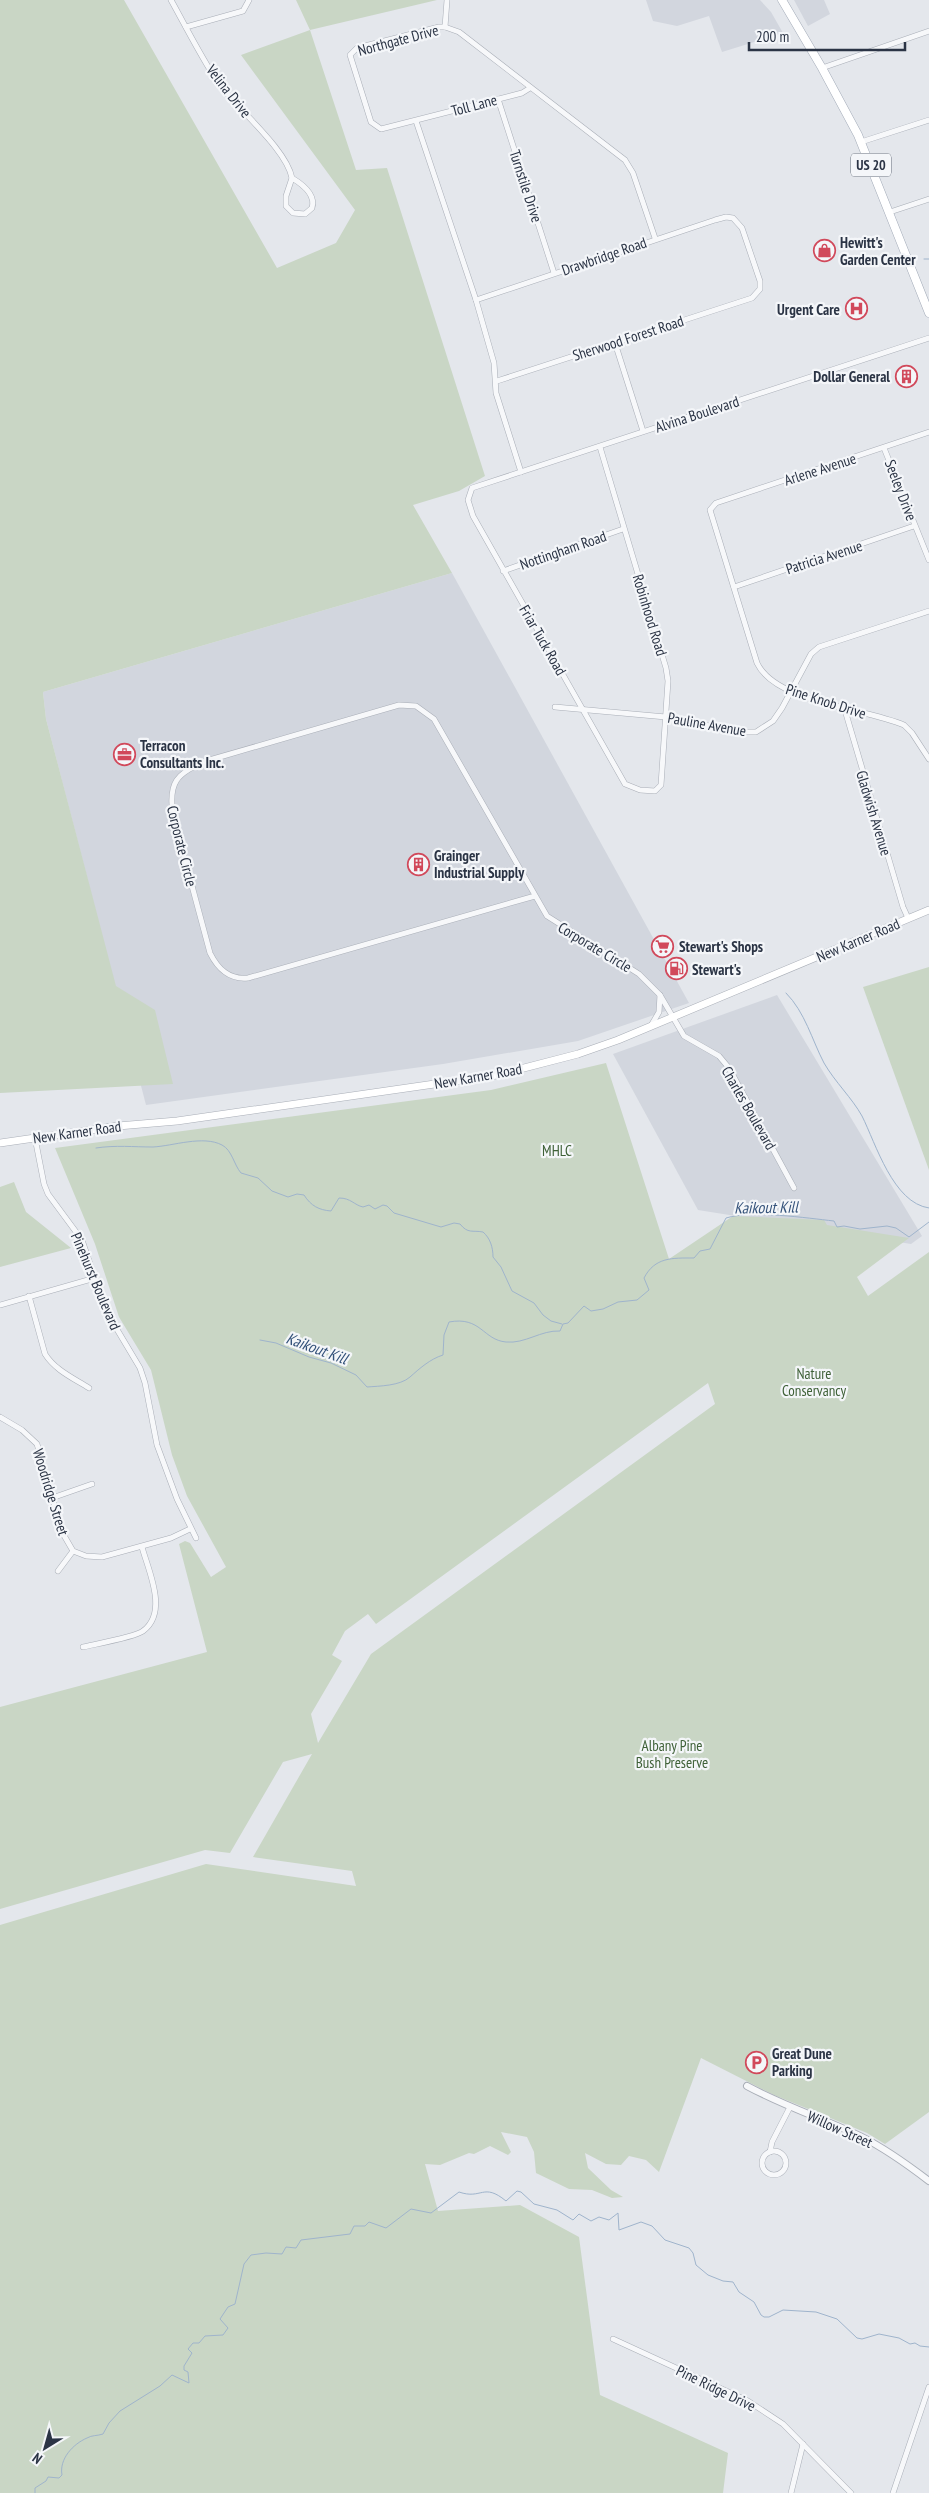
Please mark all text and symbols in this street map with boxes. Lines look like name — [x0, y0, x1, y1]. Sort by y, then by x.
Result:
street label: Northgate Drive — [356, 20, 440, 60]
scale bar — [749, 20, 905, 52]
text: 200 m — [756, 27, 789, 46]
street label: Velina Drive — [202, 60, 256, 121]
street label: Toll Lane — [449, 90, 499, 120]
street label: Turnstile Drive — [505, 147, 547, 225]
road number: US 20 — [851, 154, 891, 176]
street label: Drawbridge Road — [559, 233, 649, 279]
place label: Hewitt's Garden Center — [840, 233, 916, 269]
shop icon: Hewitt's Garden Center — [812, 239, 836, 263]
hospital icon: Urgent Care — [844, 297, 868, 321]
place label: Urgent Care — [777, 300, 840, 319]
street label: Sherwood Forest Road — [570, 311, 686, 365]
building icon: Dollar General — [894, 364, 918, 388]
place label: Dollar General — [813, 367, 890, 386]
street label: Alvina Boulevard — [653, 391, 741, 437]
street label: Arlene Avenue — [782, 448, 858, 490]
street label: Seeley Drive — [881, 457, 921, 523]
street label: Nottingham Road — [517, 526, 609, 574]
street label: Patricia Avenue — [783, 536, 865, 578]
street label: Robinhood Road — [629, 572, 671, 658]
street label: Friar Tuck Road — [515, 601, 571, 679]
street label: Pine Knob Drive — [784, 679, 868, 723]
street label: Pauline Avenue — [666, 708, 748, 740]
place label: Terracon Consultants Inc. — [140, 736, 224, 772]
office icon: Terracon Consultants Inc. — [112, 742, 136, 766]
street label: Gladwish Avenue — [852, 768, 896, 858]
street label: Corporate Circle — [163, 804, 201, 888]
place label: Grainger Industrial Supply — [434, 846, 525, 882]
building icon: Grainger Industrial Supply — [406, 852, 430, 876]
street label: New Karner Road — [813, 914, 903, 966]
street label: Corporate Circle — [555, 918, 635, 976]
supermarket icon: Stewart's Shops — [651, 934, 675, 958]
place label: Stewart's Shops — [679, 937, 763, 956]
fuel station icon: Stewart's — [664, 957, 688, 981]
place label: Stewart's — [692, 960, 741, 979]
street label: New Karner Road — [433, 1059, 523, 1093]
street label: Charles Boulevard — [717, 1063, 781, 1153]
street label: New Karner Road — [32, 1116, 122, 1148]
park label: MHLC — [542, 1141, 572, 1160]
water label: Kaikout Kill — [734, 1196, 799, 1218]
street label: Pinehurst Boulevard — [67, 1229, 125, 1333]
water label: Kaikout Kill — [284, 1328, 352, 1369]
park label: Nature Conservancy — [782, 1364, 846, 1400]
street label: Woodridge Street — [29, 1446, 73, 1538]
park label: Albany Pine Bush Preserve — [636, 1736, 708, 1772]
place label: Great Dune Parking — [772, 2044, 832, 2080]
parking icon: Great Dune Parking — [744, 2050, 768, 2074]
street label: Willow Street — [804, 2106, 876, 2152]
street label: Pine Ridge Drive — [673, 2361, 759, 2415]
north arrow — [20, 2423, 70, 2473]
text: N — [29, 2449, 46, 2468]

